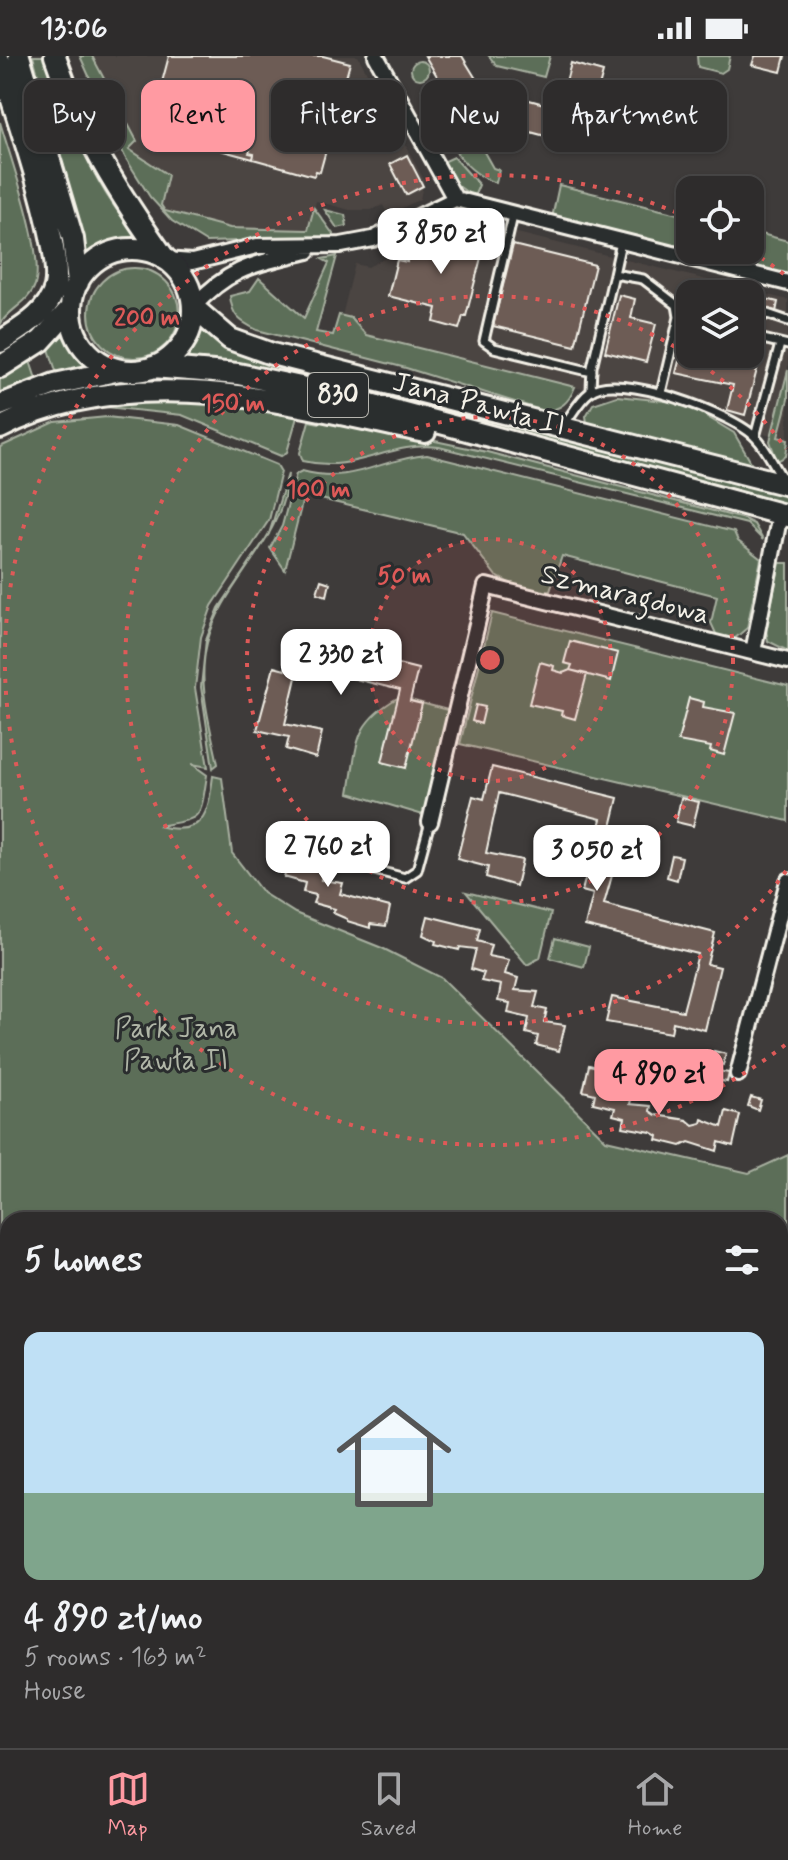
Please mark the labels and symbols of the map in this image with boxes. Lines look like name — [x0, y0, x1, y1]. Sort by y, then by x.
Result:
pin: 3 850 zł — [358, 208, 524, 276]
text: 200 m — [114, 303, 180, 334]
street label: Jana Pawła II — [389, 364, 569, 446]
road number: 830 — [308, 373, 368, 417]
text: 150 m — [201, 389, 265, 420]
text: 100 m — [286, 475, 350, 506]
street label: Szmaragdowa — [536, 556, 713, 637]
text: 50 m — [377, 561, 431, 592]
pin: 2 330 zł — [258, 629, 424, 697]
centre of rings — [476, 646, 504, 674]
pin: 2 760 zł — [245, 821, 411, 889]
pin: 3 050 zł — [514, 825, 680, 893]
park label: Park Jana Pawła II — [115, 1011, 237, 1080]
pin: 4 890 zł — [576, 1049, 742, 1117]

